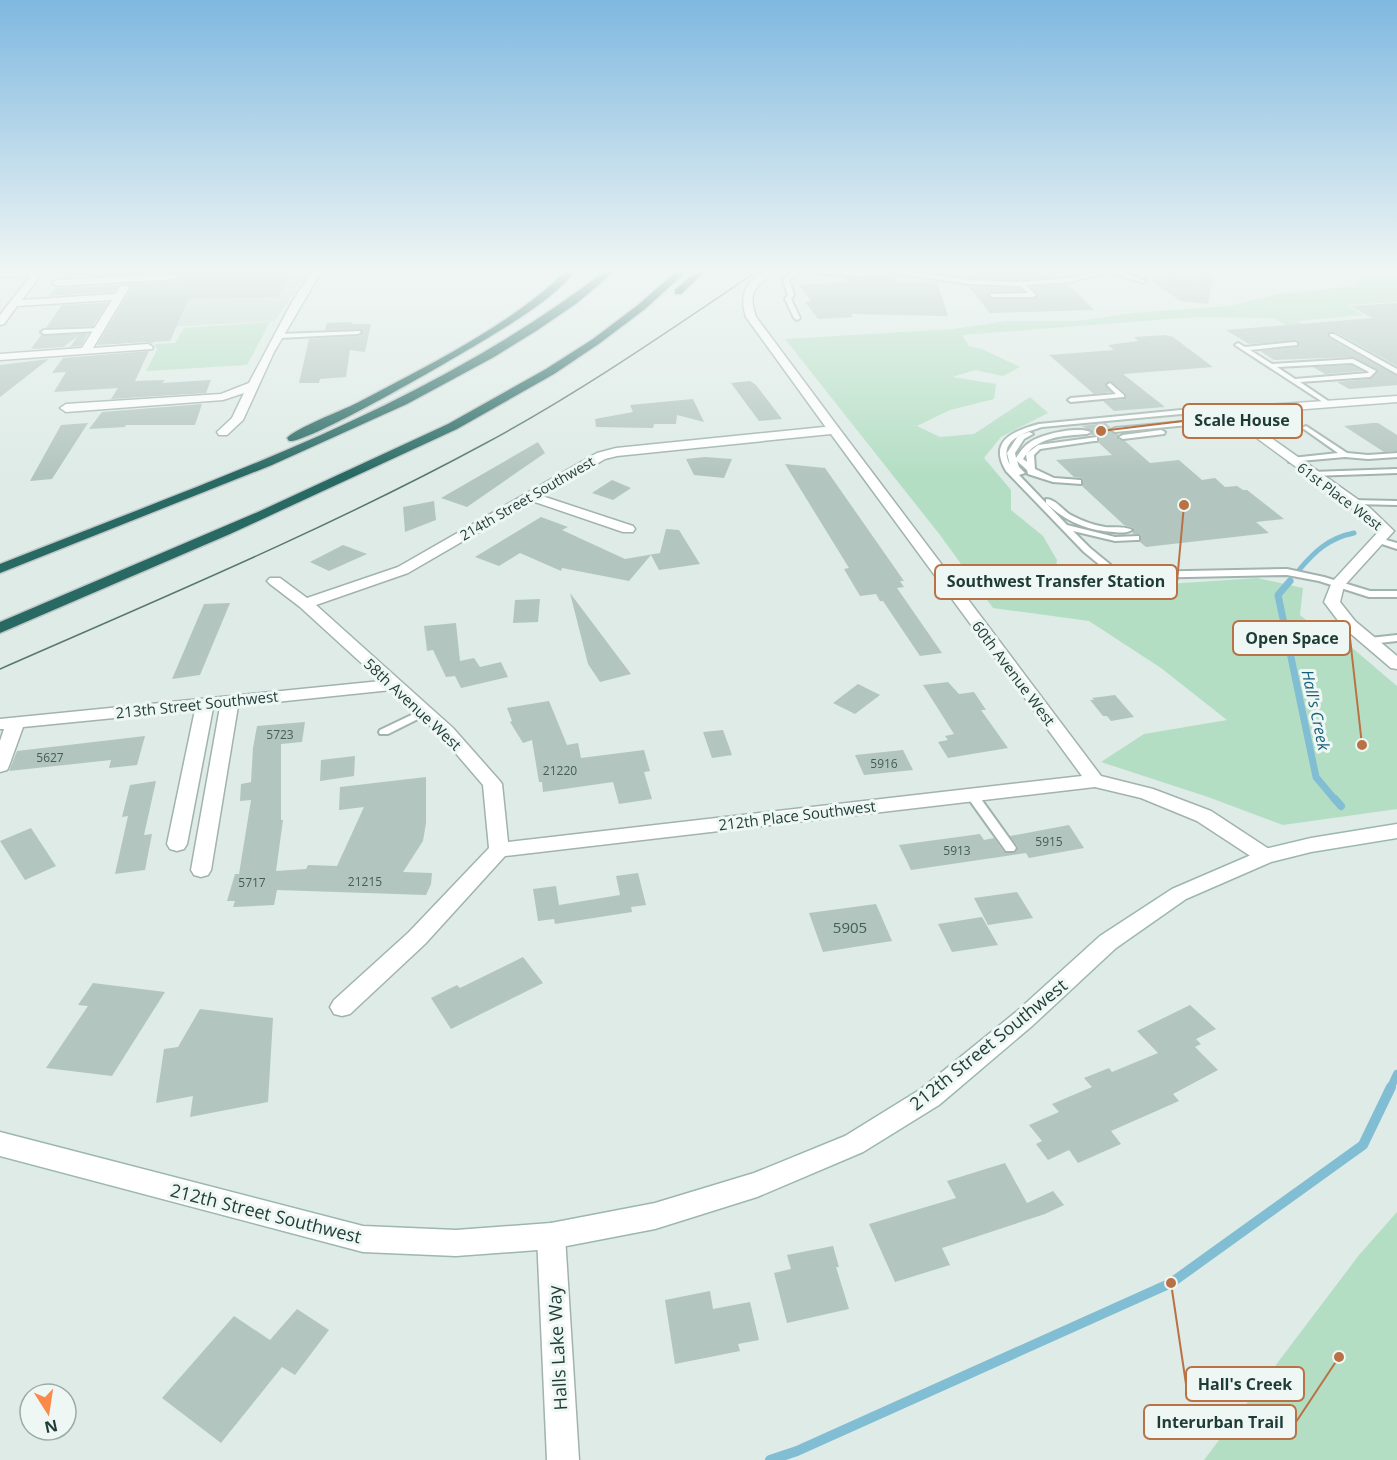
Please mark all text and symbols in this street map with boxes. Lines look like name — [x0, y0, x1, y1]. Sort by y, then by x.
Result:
callout: Scale House — [1183, 404, 1302, 438]
text: Scale House — [1194, 409, 1290, 431]
street label: 214th Street Southwest — [456, 452, 598, 544]
street label: 61st Place West — [1294, 458, 1386, 534]
callout: Southwest Transfer Station — [935, 565, 1177, 599]
text: Southwest Transfer Station — [947, 570, 1165, 592]
street label: 60th Avenue West — [968, 616, 1060, 730]
callout: Open Space — [1233, 621, 1350, 655]
text: Open Space — [1245, 627, 1339, 649]
street label: 58th Avenue West — [360, 654, 466, 754]
water label: Hall's Creek — [1297, 668, 1336, 754]
street label: 213th Street Southwest — [115, 686, 279, 722]
house number: 5723 — [266, 726, 294, 743]
house number: 5627 — [36, 749, 64, 766]
house number: 5916 — [870, 755, 898, 772]
house number: 21220 — [543, 762, 577, 779]
street label: 212th Place Southwest — [717, 795, 877, 835]
house number: 5915 — [1035, 833, 1063, 850]
house number: 5913 — [943, 842, 971, 859]
house number: 21215 — [348, 873, 382, 890]
house number: 5717 — [238, 874, 266, 891]
house number: 5905 — [833, 917, 867, 937]
street label: 212th Street Southwest — [904, 973, 1072, 1115]
street label: 212th Street Southwest — [168, 1178, 364, 1248]
street label: Halls Lake Way — [542, 1284, 572, 1411]
callout: Hall's Creek — [1186, 1367, 1304, 1401]
text: Hall's Creek — [1198, 1373, 1292, 1395]
north arrow — [18, 1382, 78, 1442]
callout: Interurban Trail — [1144, 1405, 1296, 1439]
text: Interurban Trail — [1156, 1411, 1284, 1433]
text: N — [42, 1415, 60, 1439]

